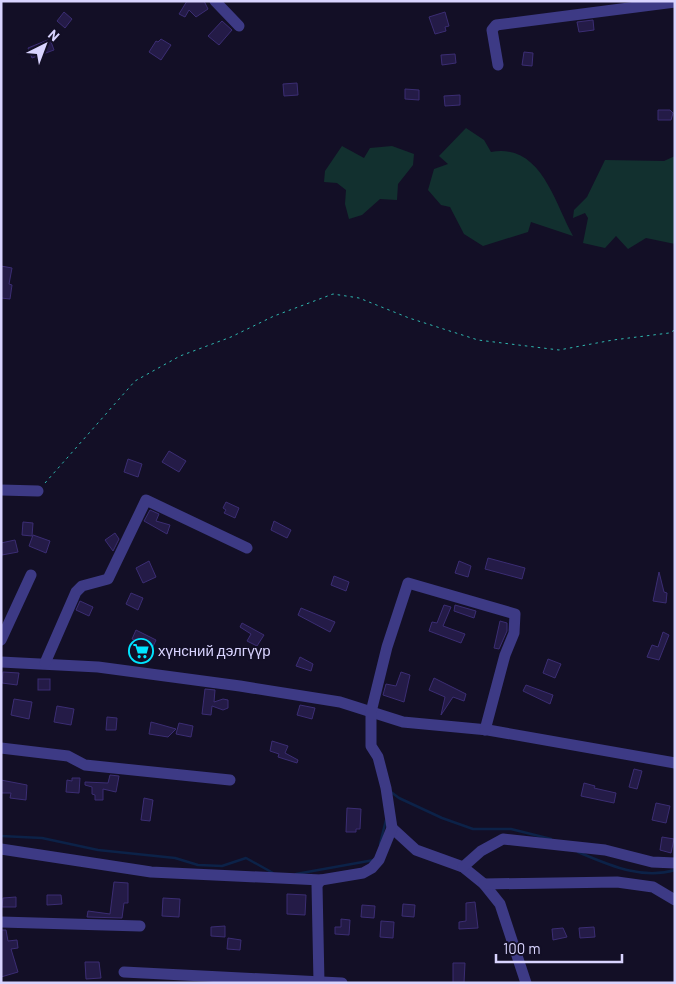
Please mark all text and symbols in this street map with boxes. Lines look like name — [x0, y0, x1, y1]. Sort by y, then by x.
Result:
north arrow — [20, 20, 70, 70]
text: N — [45, 26, 63, 44]
supermarket icon: хүнсний дэлгүүр — [128, 638, 154, 664]
place label: хүнсний дэлгүүр — [158, 641, 271, 659]
scale bar — [496, 932, 622, 964]
text: 100 m — [503, 939, 541, 957]

